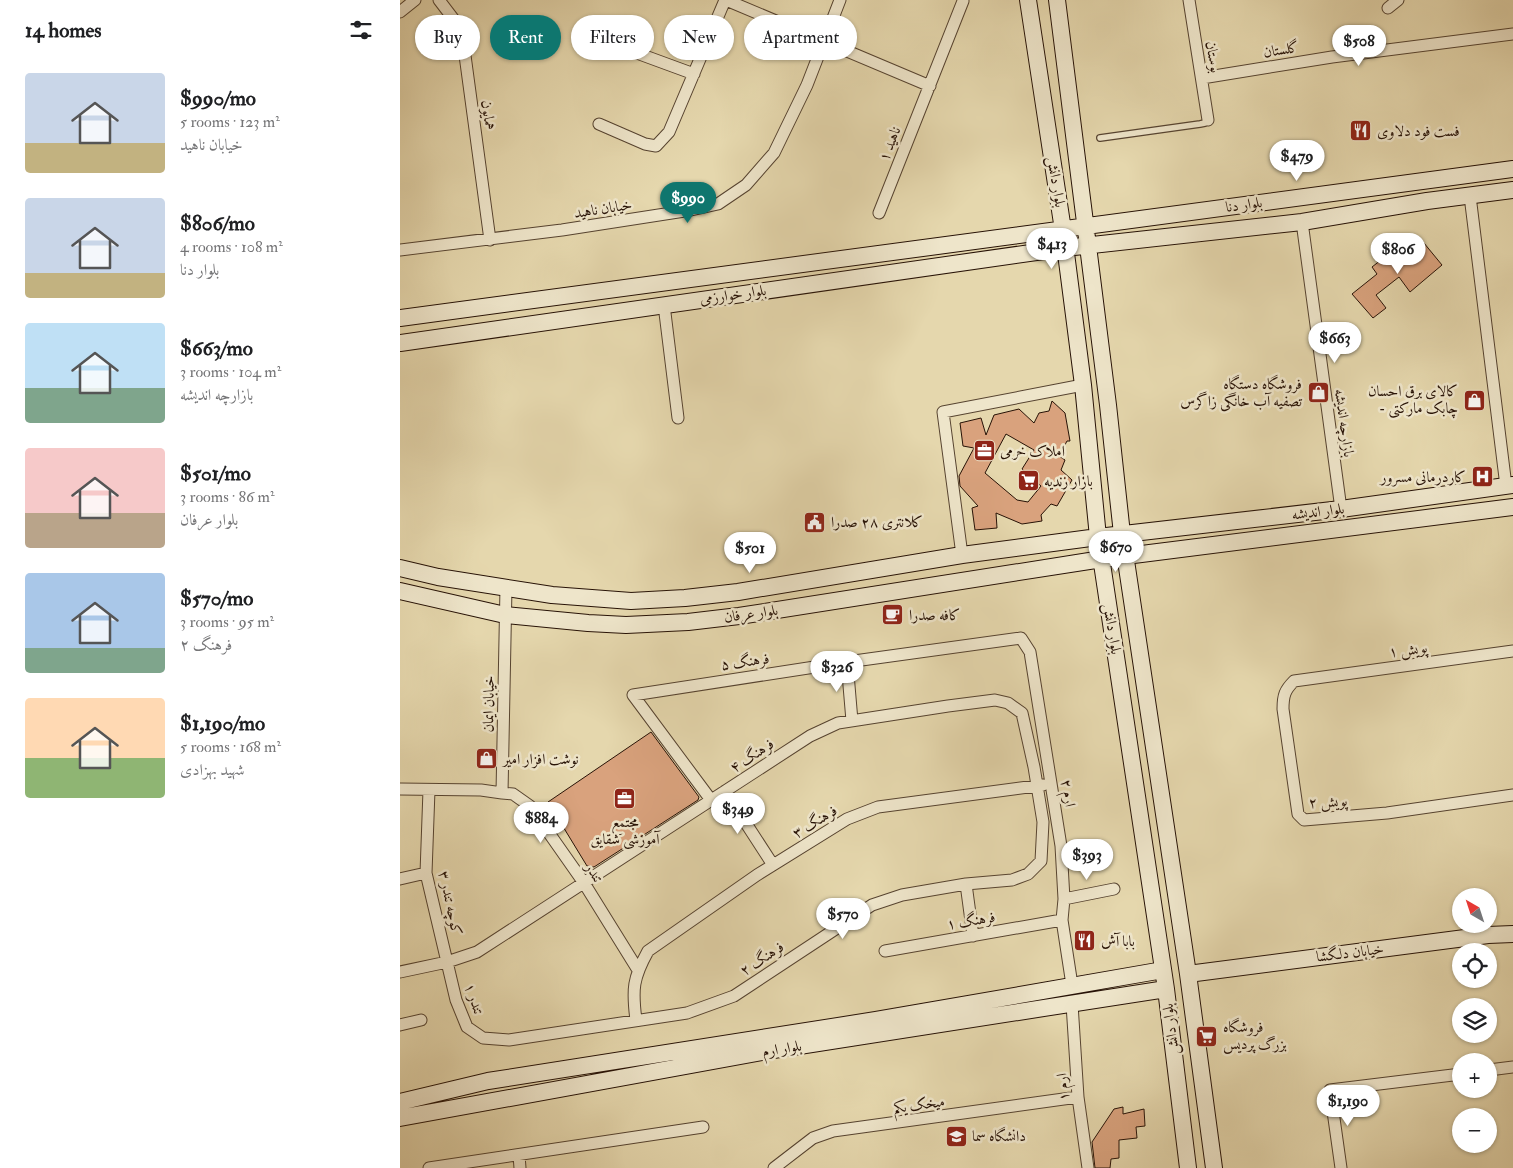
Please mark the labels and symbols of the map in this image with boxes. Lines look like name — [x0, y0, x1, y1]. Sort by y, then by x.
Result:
pin: $508 — [1329, 24, 1389, 67]
street label: گلستان — [1262, 38, 1300, 62]
street label: بوستان — [1201, 39, 1225, 75]
street label: همایون — [477, 99, 499, 131]
restaurant icon: فست فود دلاوی — [1349, 119, 1373, 143]
place label: فست فود دلاوی — [1377, 122, 1460, 141]
street label: ناهید ۱ — [874, 124, 906, 164]
pin: $479 — [1267, 140, 1327, 182]
street label: بلوار دانش — [1043, 155, 1069, 209]
pin: $990 — [658, 182, 718, 224]
street label: بلوار دنا — [1224, 193, 1264, 217]
street label: خیابان ناهید — [573, 195, 633, 223]
pin: $413 — [1022, 228, 1082, 270]
pin: $806 — [1368, 232, 1428, 275]
street label: بلوار خوارزمی — [699, 281, 768, 309]
pin: $663 — [1305, 322, 1365, 364]
place label: فروشگاه دستگاه تصفیه آب خانگی زاگرس — [1180, 374, 1302, 412]
shop icon: فروشگاه دستگاه تصفیه آب خانگی زاگرس — [1306, 381, 1330, 405]
place label: کالای برق احسان - چابک مارکتی — [1368, 382, 1458, 419]
street label: بازارچه اندیشه — [1329, 388, 1358, 459]
shop icon: کالای برق احسان - چابک مارکتی — [1462, 388, 1486, 412]
office icon: املاک خرمی — [972, 439, 996, 463]
place label: املاک خرمی — [1000, 442, 1065, 461]
hospital icon: کاردرمانی مسرور — [1470, 465, 1494, 489]
place label: کاردرمانی مسرور — [1378, 468, 1466, 487]
supermarket icon: بازار زندیه — [1016, 469, 1040, 493]
place label: بازار زندیه — [1044, 472, 1093, 491]
street label: بلوار اندیشه — [1290, 499, 1346, 525]
public building icon: کلانتری ۲۸ صدرا — [803, 510, 827, 534]
place label: کلانتری ۲۸ صدرا — [831, 513, 923, 532]
pin: $670 — [1086, 530, 1146, 573]
pin: $501 — [720, 532, 780, 574]
street label: بلوار عرفان — [723, 601, 780, 628]
street label: بلوار دانش — [1099, 602, 1125, 656]
cafe icon: کافه صدرا — [881, 603, 905, 627]
place label: کافه صدرا — [909, 606, 961, 625]
street label: پویش ۱ — [1388, 638, 1430, 663]
street label: فرهنگ ۵ — [719, 648, 771, 675]
pin: $326 — [807, 650, 867, 693]
street label: خیابان ایمان — [479, 675, 499, 733]
street label: فرهنگ ۴ — [726, 734, 778, 777]
shop icon: نوشت افزار امیر — [475, 747, 499, 771]
place label: نوشت افزار امیر — [501, 750, 579, 769]
street label: ارم ۲ — [1053, 778, 1080, 809]
office icon: مجتمع آموزشی شقایق — [613, 787, 637, 811]
street label: پویش ۲ — [1308, 791, 1349, 814]
pin: $349 — [708, 792, 768, 835]
street label: فرهنگ ۳ — [789, 800, 841, 843]
pin: $884 — [511, 802, 571, 844]
place label: مجتمع آموزشی شقایق — [590, 813, 661, 850]
pin: $393 — [1057, 838, 1117, 881]
street label: تندر — [579, 858, 608, 887]
street label: کوچه تندر ۳ — [433, 869, 466, 937]
north arrow — [1452, 888, 1498, 932]
pin: $570 — [813, 898, 873, 940]
street label: فرهنگ ۱ — [945, 907, 997, 934]
restaurant icon: بابا آش — [1073, 929, 1097, 953]
place label: بابا آش — [1101, 932, 1135, 951]
street label: فرهنگ ۲ — [736, 937, 788, 980]
street label: خیابان دلگشا — [1315, 938, 1385, 967]
street label: تندر ۱ — [460, 981, 488, 1017]
street label: بلوار دانش — [1158, 1002, 1184, 1056]
place label: فروشگاه بزرگ پردیس — [1223, 1017, 1287, 1054]
supermarket icon: فروشگاه بزرگ پردیس — [1195, 1024, 1219, 1048]
street label: بلوار ارم — [761, 1036, 804, 1064]
street label: ارم ۱ — [1052, 1072, 1077, 1102]
pin: $1,190 — [1307, 1084, 1389, 1127]
street label: میخک یکم — [892, 1092, 947, 1122]
school or university icon: دانشگاه سما — [944, 1124, 968, 1148]
place label: دانشگاه سما — [972, 1126, 1026, 1146]

